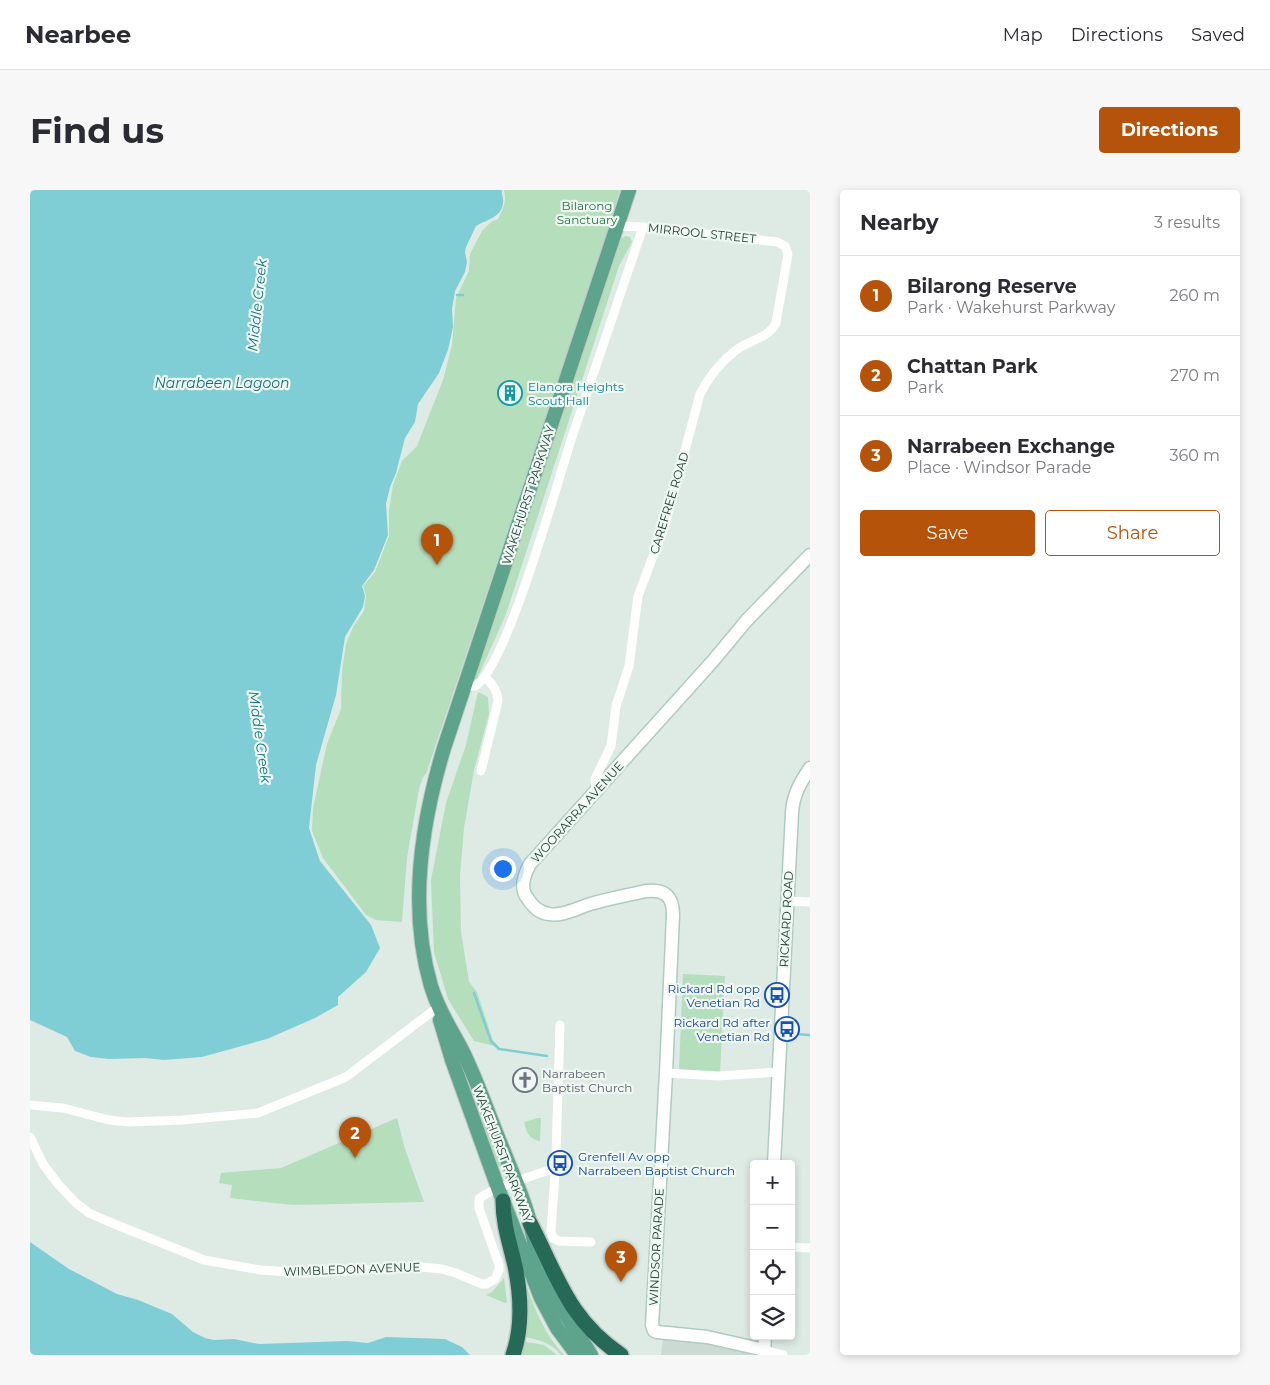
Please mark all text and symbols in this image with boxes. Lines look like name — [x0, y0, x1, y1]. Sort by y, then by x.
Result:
text: Nearbee — [25, 20, 131, 49]
text: Map — [1003, 24, 1043, 46]
text: Directions — [1071, 24, 1163, 46]
text: Saved — [1191, 24, 1245, 46]
button: Directions — [1099, 107, 1240, 153]
text: Find us — [30, 109, 164, 152]
park label: Bilarong Sanctuary — [557, 198, 618, 227]
text: Nearby — [860, 210, 939, 235]
text: 3 results — [1154, 213, 1220, 232]
street label: MIRROOL STREET — [647, 220, 757, 246]
water label: Middle Creek — [243, 257, 271, 352]
text: Bilarong Reserve — [907, 275, 1077, 298]
text: 1 — [873, 286, 879, 305]
text: 260 m — [1169, 286, 1220, 305]
text: Park · Wakehurst Parkway — [907, 298, 1115, 317]
text: Chattan Park — [907, 355, 1038, 378]
text: 2 — [871, 366, 881, 385]
text: 270 m — [1170, 366, 1220, 385]
water label: Narrabeen Lagoon — [154, 374, 290, 392]
text: Park — [907, 378, 944, 397]
place label: Elanora Heights Scout Hall — [528, 379, 624, 408]
building icon: Elanora Heights Scout Hall — [497, 380, 523, 406]
street label: WAKEHURST PARKWAY — [498, 423, 558, 566]
text: Narrabeen Exchange — [907, 435, 1115, 458]
text: 3 — [871, 446, 881, 465]
text: 360 m — [1169, 446, 1220, 465]
street label: CAREFREE ROAD — [646, 450, 692, 556]
text: Place · Windsor Parade — [907, 458, 1092, 477]
button: Save — [860, 510, 1035, 556]
button: Share — [1045, 510, 1220, 556]
pin: 1 — [421, 524, 453, 565]
water label: Middle Creek — [245, 690, 275, 785]
street label: WOORARRA AVENUE — [528, 758, 626, 866]
your location — [490, 856, 516, 882]
street label: RICKARD ROAD — [776, 870, 796, 968]
place label: Rickard Rd opp Venetian Rd — [668, 981, 760, 1010]
bus stop icon: Rickard Rd opp Venetian Rd — [764, 982, 790, 1008]
place label: Rickard Rd after Venetian Rd — [674, 1015, 770, 1044]
bus stop icon: Rickard Rd after Venetian Rd — [774, 1016, 800, 1042]
place label: Narrabeen Baptist Church — [542, 1066, 632, 1095]
church icon: Narrabeen Baptist Church — [512, 1067, 538, 1093]
street label: WAKEHURST PARKWAY — [470, 1084, 536, 1225]
pin: 2 — [339, 1117, 371, 1158]
place label: Grenfell Av opp Narrabeen Baptist Church — [578, 1149, 735, 1178]
bus stop icon: Grenfell Av opp Narrabeen Baptist Church — [547, 1150, 573, 1176]
map controls — [750, 1160, 795, 1340]
button: + — [750, 1160, 795, 1205]
street label: WINDSOR PARADE — [645, 1188, 667, 1306]
button: − — [750, 1205, 795, 1250]
pin: 3 — [605, 1241, 637, 1282]
button: locate — [750, 1250, 795, 1295]
street label: WIMBLEDON AVENUE — [283, 1259, 421, 1279]
button: layers — [750, 1295, 795, 1340]

